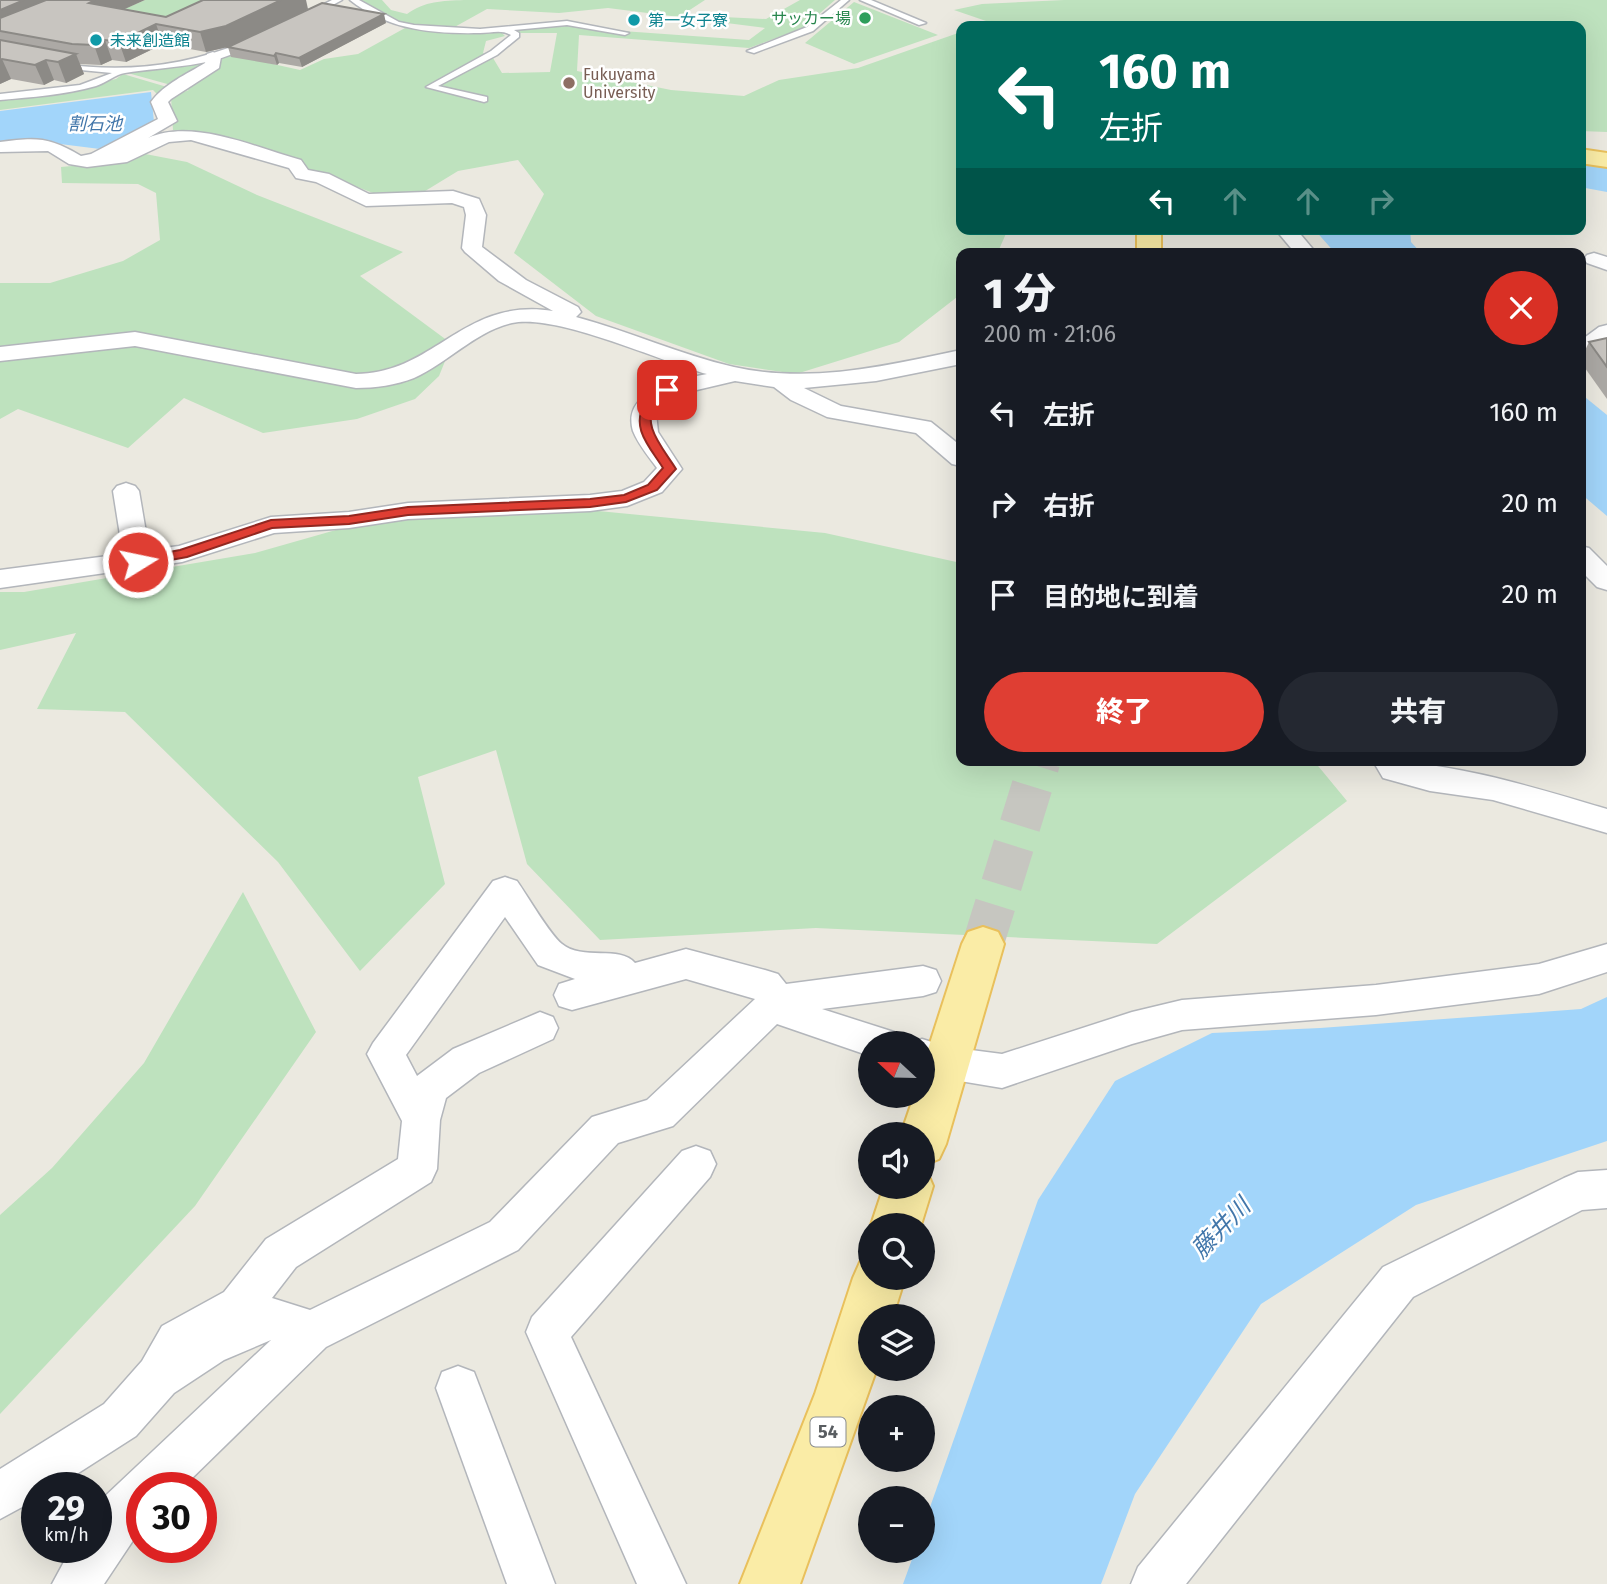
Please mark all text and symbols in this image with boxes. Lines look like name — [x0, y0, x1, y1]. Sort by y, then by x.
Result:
place label: サッカー場 — [771, 9, 851, 28]
marker: サッカー場 — [857, 10, 873, 26]
place label: 第一女子寮 — [648, 11, 728, 30]
marker: 第一女子寮 — [626, 12, 642, 28]
place label: 未来創造館 — [110, 31, 190, 50]
marker: 未来創造館 — [88, 32, 104, 48]
text: 160 m — [1099, 42, 1231, 101]
icon: left — [984, 49, 1075, 140]
place label: Fukuyama University — [583, 65, 656, 102]
marker: Fukuyama University — [561, 75, 577, 91]
text: 左折 — [1099, 109, 1163, 147]
water label: 割石池 — [68, 113, 124, 135]
icon: left — [1143, 182, 1181, 220]
icon: ahead — [1216, 182, 1254, 220]
icon: ahead — [1289, 182, 1327, 220]
icon: right — [1362, 182, 1400, 220]
text: 1 分 — [984, 269, 1055, 319]
button: close — [1484, 271, 1558, 345]
text: 200 m · 21:06 — [984, 320, 1116, 348]
pin — [637, 360, 697, 420]
icon: arrive — [648, 371, 686, 409]
icon: left — [984, 394, 1022, 432]
text: 160 m — [1489, 397, 1558, 428]
text: 左折 — [1043, 400, 1095, 431]
icon: right — [984, 485, 1022, 523]
text: 20 m — [1501, 488, 1558, 519]
text: 右折 — [1043, 491, 1095, 522]
position arrow — [101, 525, 175, 599]
icon: arrive — [984, 576, 1022, 614]
text: 20 m — [1501, 579, 1558, 610]
text: 目的地に到着 — [1043, 582, 1199, 613]
button: 終了 — [984, 672, 1264, 752]
button: 共有 — [1278, 672, 1558, 752]
north arrow — [858, 1031, 934, 1108]
map controls — [858, 1031, 935, 1563]
button: sound — [858, 1122, 935, 1199]
water label: 藤井川 — [1186, 1190, 1258, 1264]
button: search — [858, 1213, 935, 1290]
button: layers — [858, 1304, 935, 1381]
button: + — [858, 1395, 935, 1472]
road number: 54 — [810, 1418, 846, 1447]
speed limit sign: 30 — [126, 1472, 217, 1563]
button: − — [858, 1486, 935, 1563]
text: 29 — [48, 1487, 85, 1529]
text: km/h — [44, 1524, 89, 1546]

